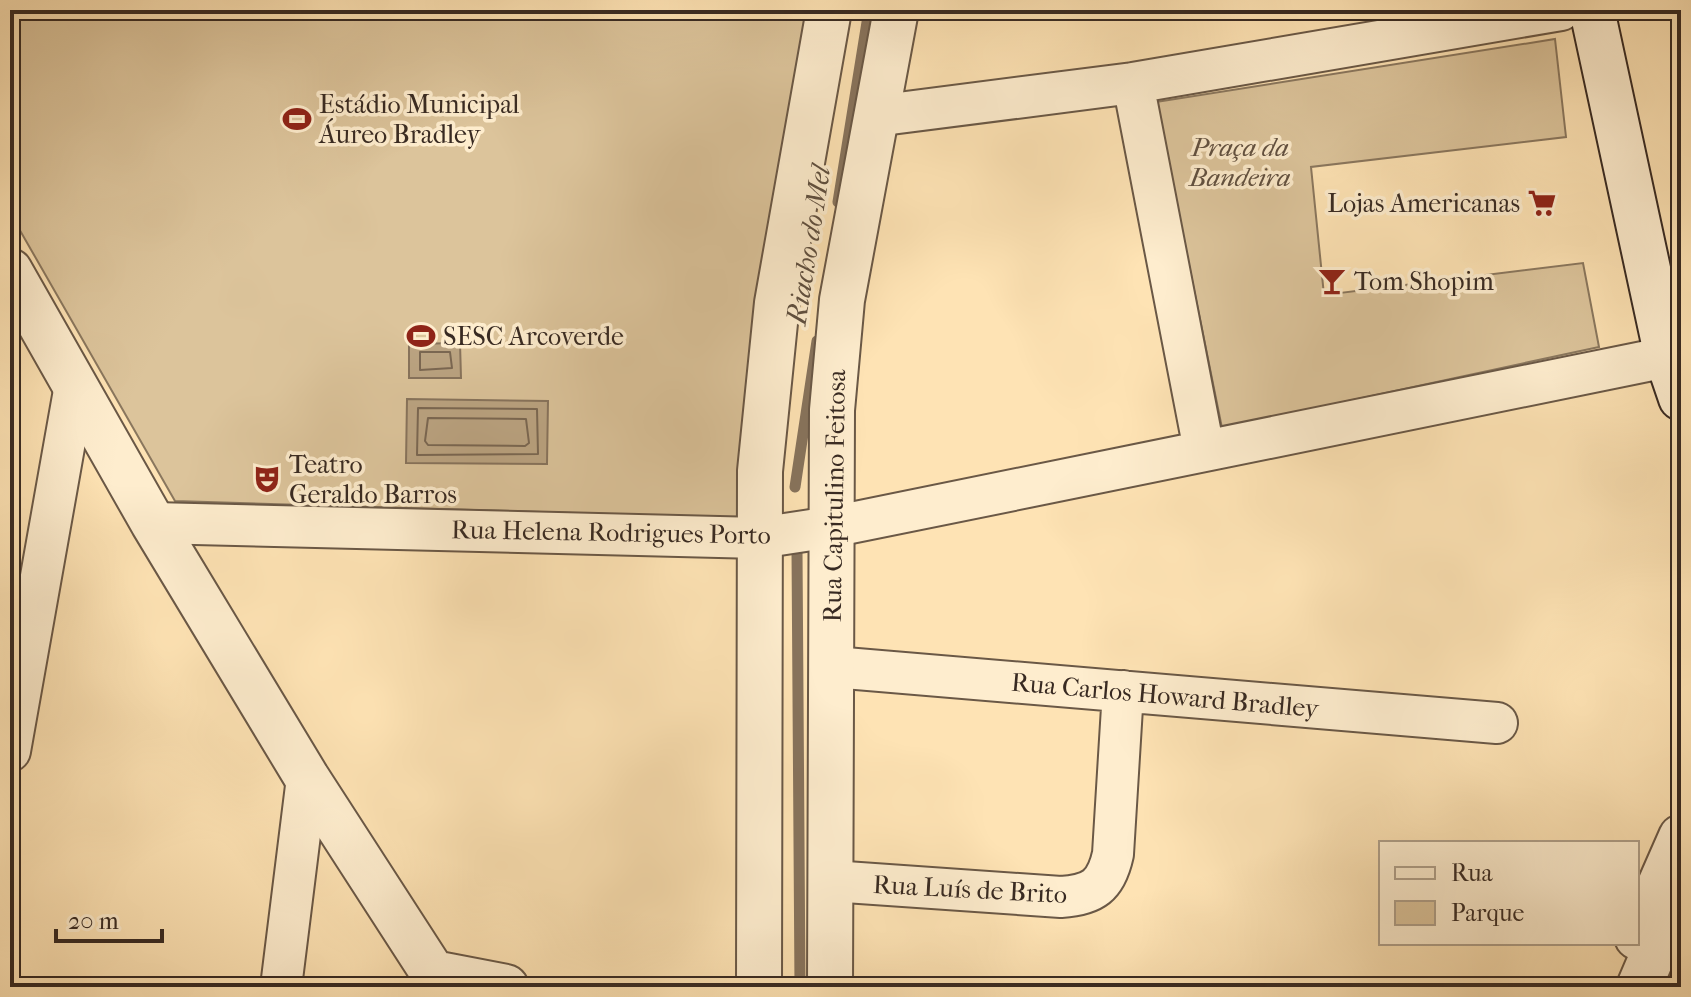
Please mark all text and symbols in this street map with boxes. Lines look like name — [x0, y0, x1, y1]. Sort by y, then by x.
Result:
place label: Estádio Municipal Áureo Bradley — [318, 89, 519, 150]
sports icon: Estádio Municipal Áureo Bradley — [282, 104, 312, 134]
park label: Praça da Bandeira — [1187, 132, 1291, 193]
water label: Riacho do Mel — [779, 160, 838, 329]
place label: Lojas Americanas — [1327, 188, 1520, 219]
supermarket icon: Lojas Americanas — [1527, 188, 1557, 218]
bar icon: Tom Shopim — [1317, 266, 1347, 296]
place label: Tom Shopim — [1354, 266, 1494, 297]
sports icon: SESC Arcoverde — [406, 321, 436, 351]
place label: SESC Arcoverde — [443, 321, 624, 352]
street label: Rua Capitulino Feitosa — [817, 368, 852, 623]
place label: Teatro Geraldo Barros — [289, 449, 457, 510]
theatre icon: Teatro Geraldo Barros — [252, 464, 282, 494]
street label: Rua Helena Rodrigues Porto — [451, 514, 771, 551]
street label: Rua Carlos Howard Bradley — [1010, 667, 1321, 724]
legend — [1379, 841, 1639, 945]
text: Rua — [1451, 859, 1494, 887]
street label: Rua Luís de Brito — [872, 869, 1068, 910]
scale bar — [56, 893, 162, 943]
text: Parque — [1451, 899, 1524, 927]
text: 20 m — [68, 907, 119, 935]

